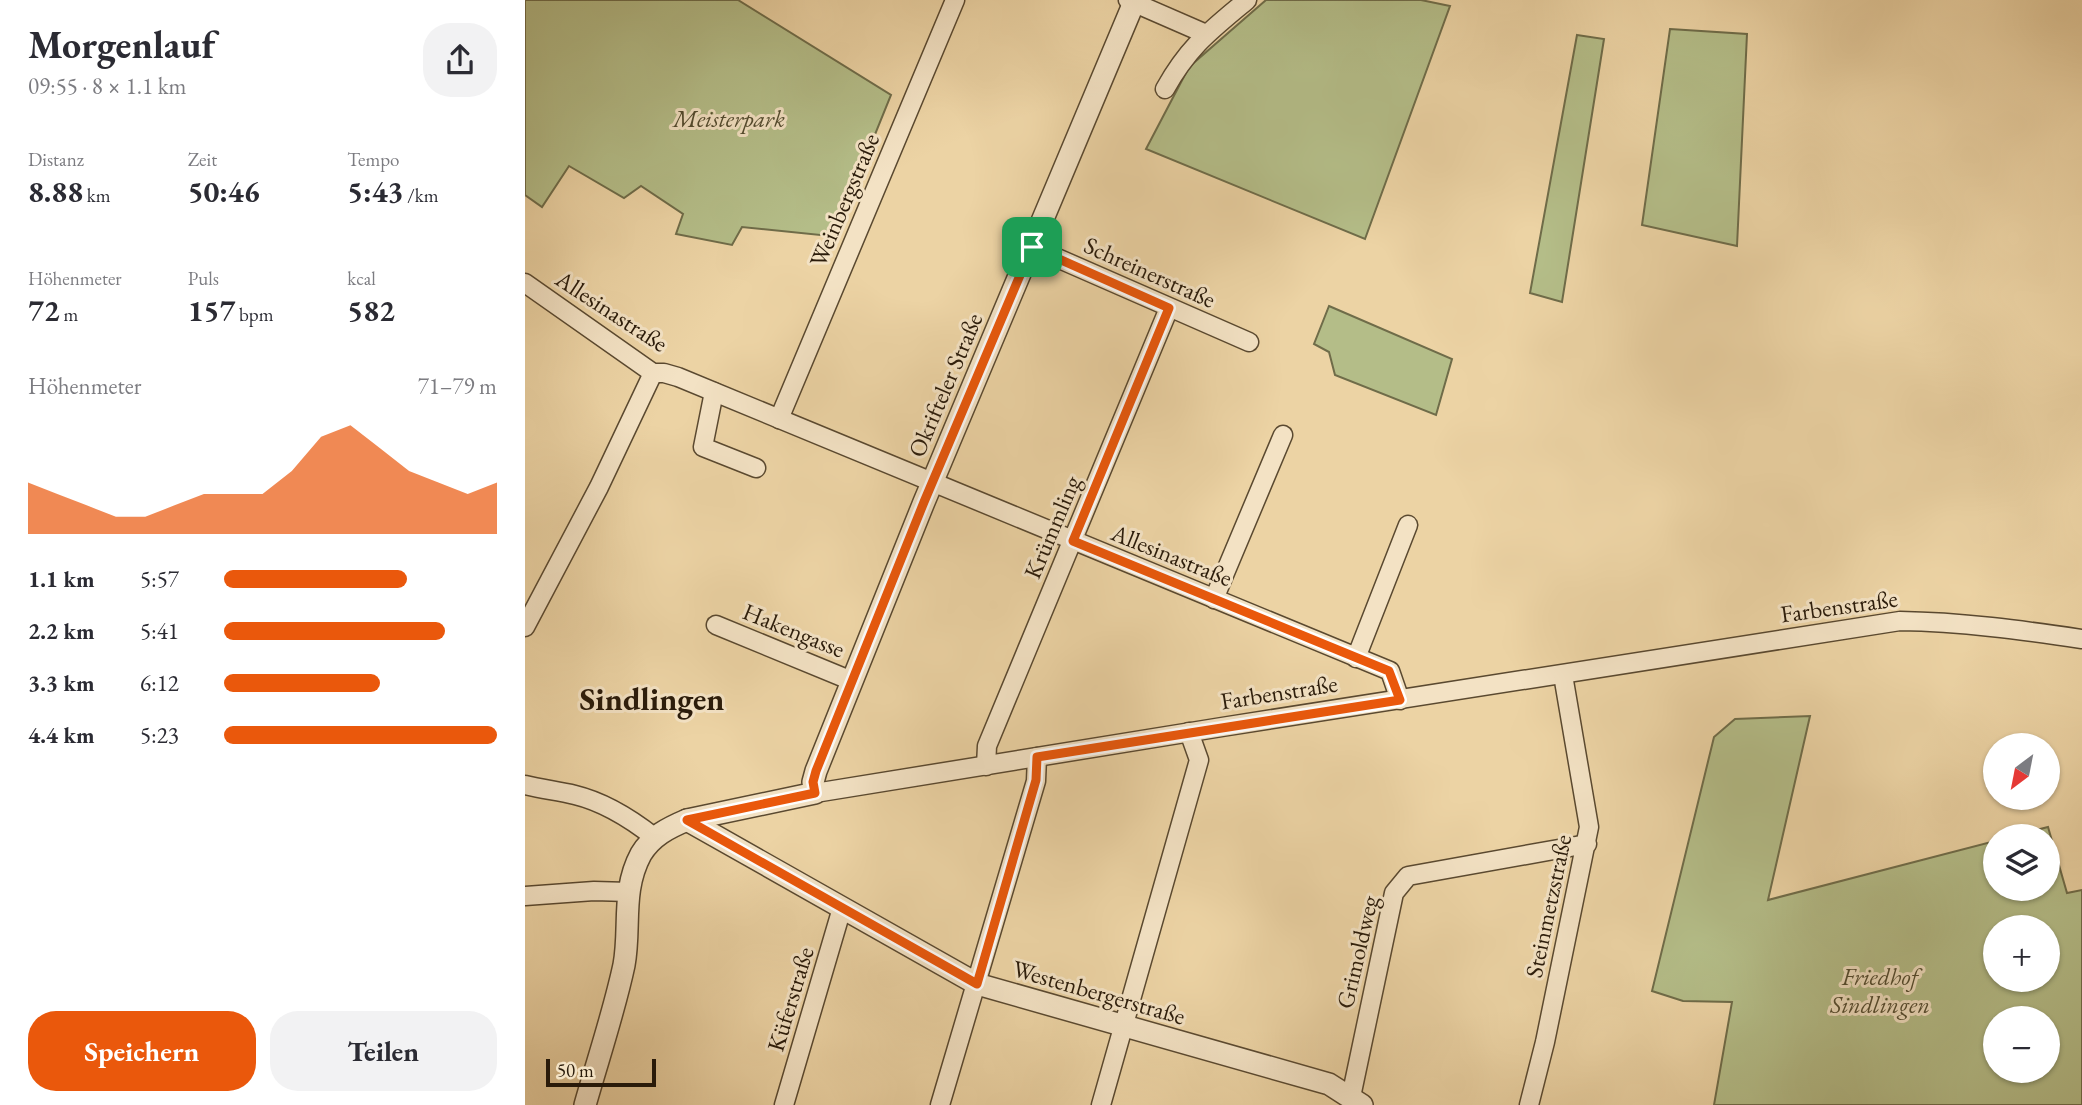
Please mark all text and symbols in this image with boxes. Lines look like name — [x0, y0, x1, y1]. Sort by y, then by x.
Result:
text: Morgenlauf — [28, 20, 215, 69]
button: share — [423, 23, 497, 97]
text: 09:55 · 8 × 1.1 km — [28, 71, 186, 101]
park label: Meisterpark — [671, 103, 785, 134]
street label: Weinbergstraße — [802, 129, 886, 271]
text: Distanz — [28, 147, 84, 172]
text: Zeit — [188, 147, 217, 172]
text: Tempo — [347, 147, 400, 172]
text: 8.88 — [28, 172, 83, 211]
text: 50:46 — [188, 172, 260, 211]
text: 5:43 — [347, 172, 403, 211]
text: km — [83, 183, 111, 208]
text: /km — [403, 183, 438, 208]
pin — [1002, 217, 1062, 277]
icon: arrive — [1013, 228, 1051, 266]
street label: Schreinerstraße — [1079, 229, 1221, 315]
street label: Allesinastraße — [549, 263, 674, 359]
text: Höhenmeter — [28, 266, 122, 291]
text: Puls — [188, 266, 219, 291]
text: kcal — [347, 266, 376, 291]
text: 72 — [28, 291, 60, 330]
text: 157 — [188, 291, 235, 330]
text: 582 — [347, 291, 395, 330]
text: m — [60, 302, 78, 327]
text: bpm — [235, 302, 274, 327]
street label: Okrifteler Straße — [901, 308, 989, 462]
text: Höhenmeter — [28, 371, 141, 401]
text: 71–79 m — [418, 371, 497, 401]
street label: Krümmling — [1016, 470, 1088, 583]
street label: Allesinastraße — [1106, 516, 1237, 593]
text: 1.1 km — [28, 564, 95, 594]
text: 5:57 — [140, 564, 179, 594]
street label: Farbenstraße — [1778, 582, 1900, 630]
street label: Hakengasse — [739, 596, 849, 664]
text: 2.2 km — [28, 616, 95, 646]
text: 5:41 — [140, 616, 179, 646]
street label: Farbenstraße — [1218, 667, 1340, 717]
text: 3.3 km — [28, 668, 95, 698]
text: 6:12 — [140, 668, 179, 698]
district label: Sindlingen — [580, 678, 724, 720]
text: 4.4 km — [28, 720, 95, 750]
text: 5:23 — [140, 720, 179, 750]
north arrow — [1983, 733, 2060, 810]
map controls — [1983, 733, 2060, 1083]
button: layers — [1983, 824, 2060, 901]
street label: Steinmetzstraße — [1518, 832, 1578, 980]
street label: Grimoldweg — [1329, 892, 1385, 1012]
button: + — [1983, 915, 2060, 992]
street label: Küferstraße — [759, 943, 821, 1055]
street label: Westenbergerstraße — [1009, 953, 1189, 1031]
park label: Friedhof Sindlingen — [1829, 961, 1930, 1020]
button: − — [1983, 1006, 2060, 1083]
button: Speichern — [28, 1011, 256, 1091]
button: Teilen — [270, 1011, 497, 1091]
scale bar — [546, 1056, 656, 1088]
text: 50 m — [557, 1058, 594, 1083]

